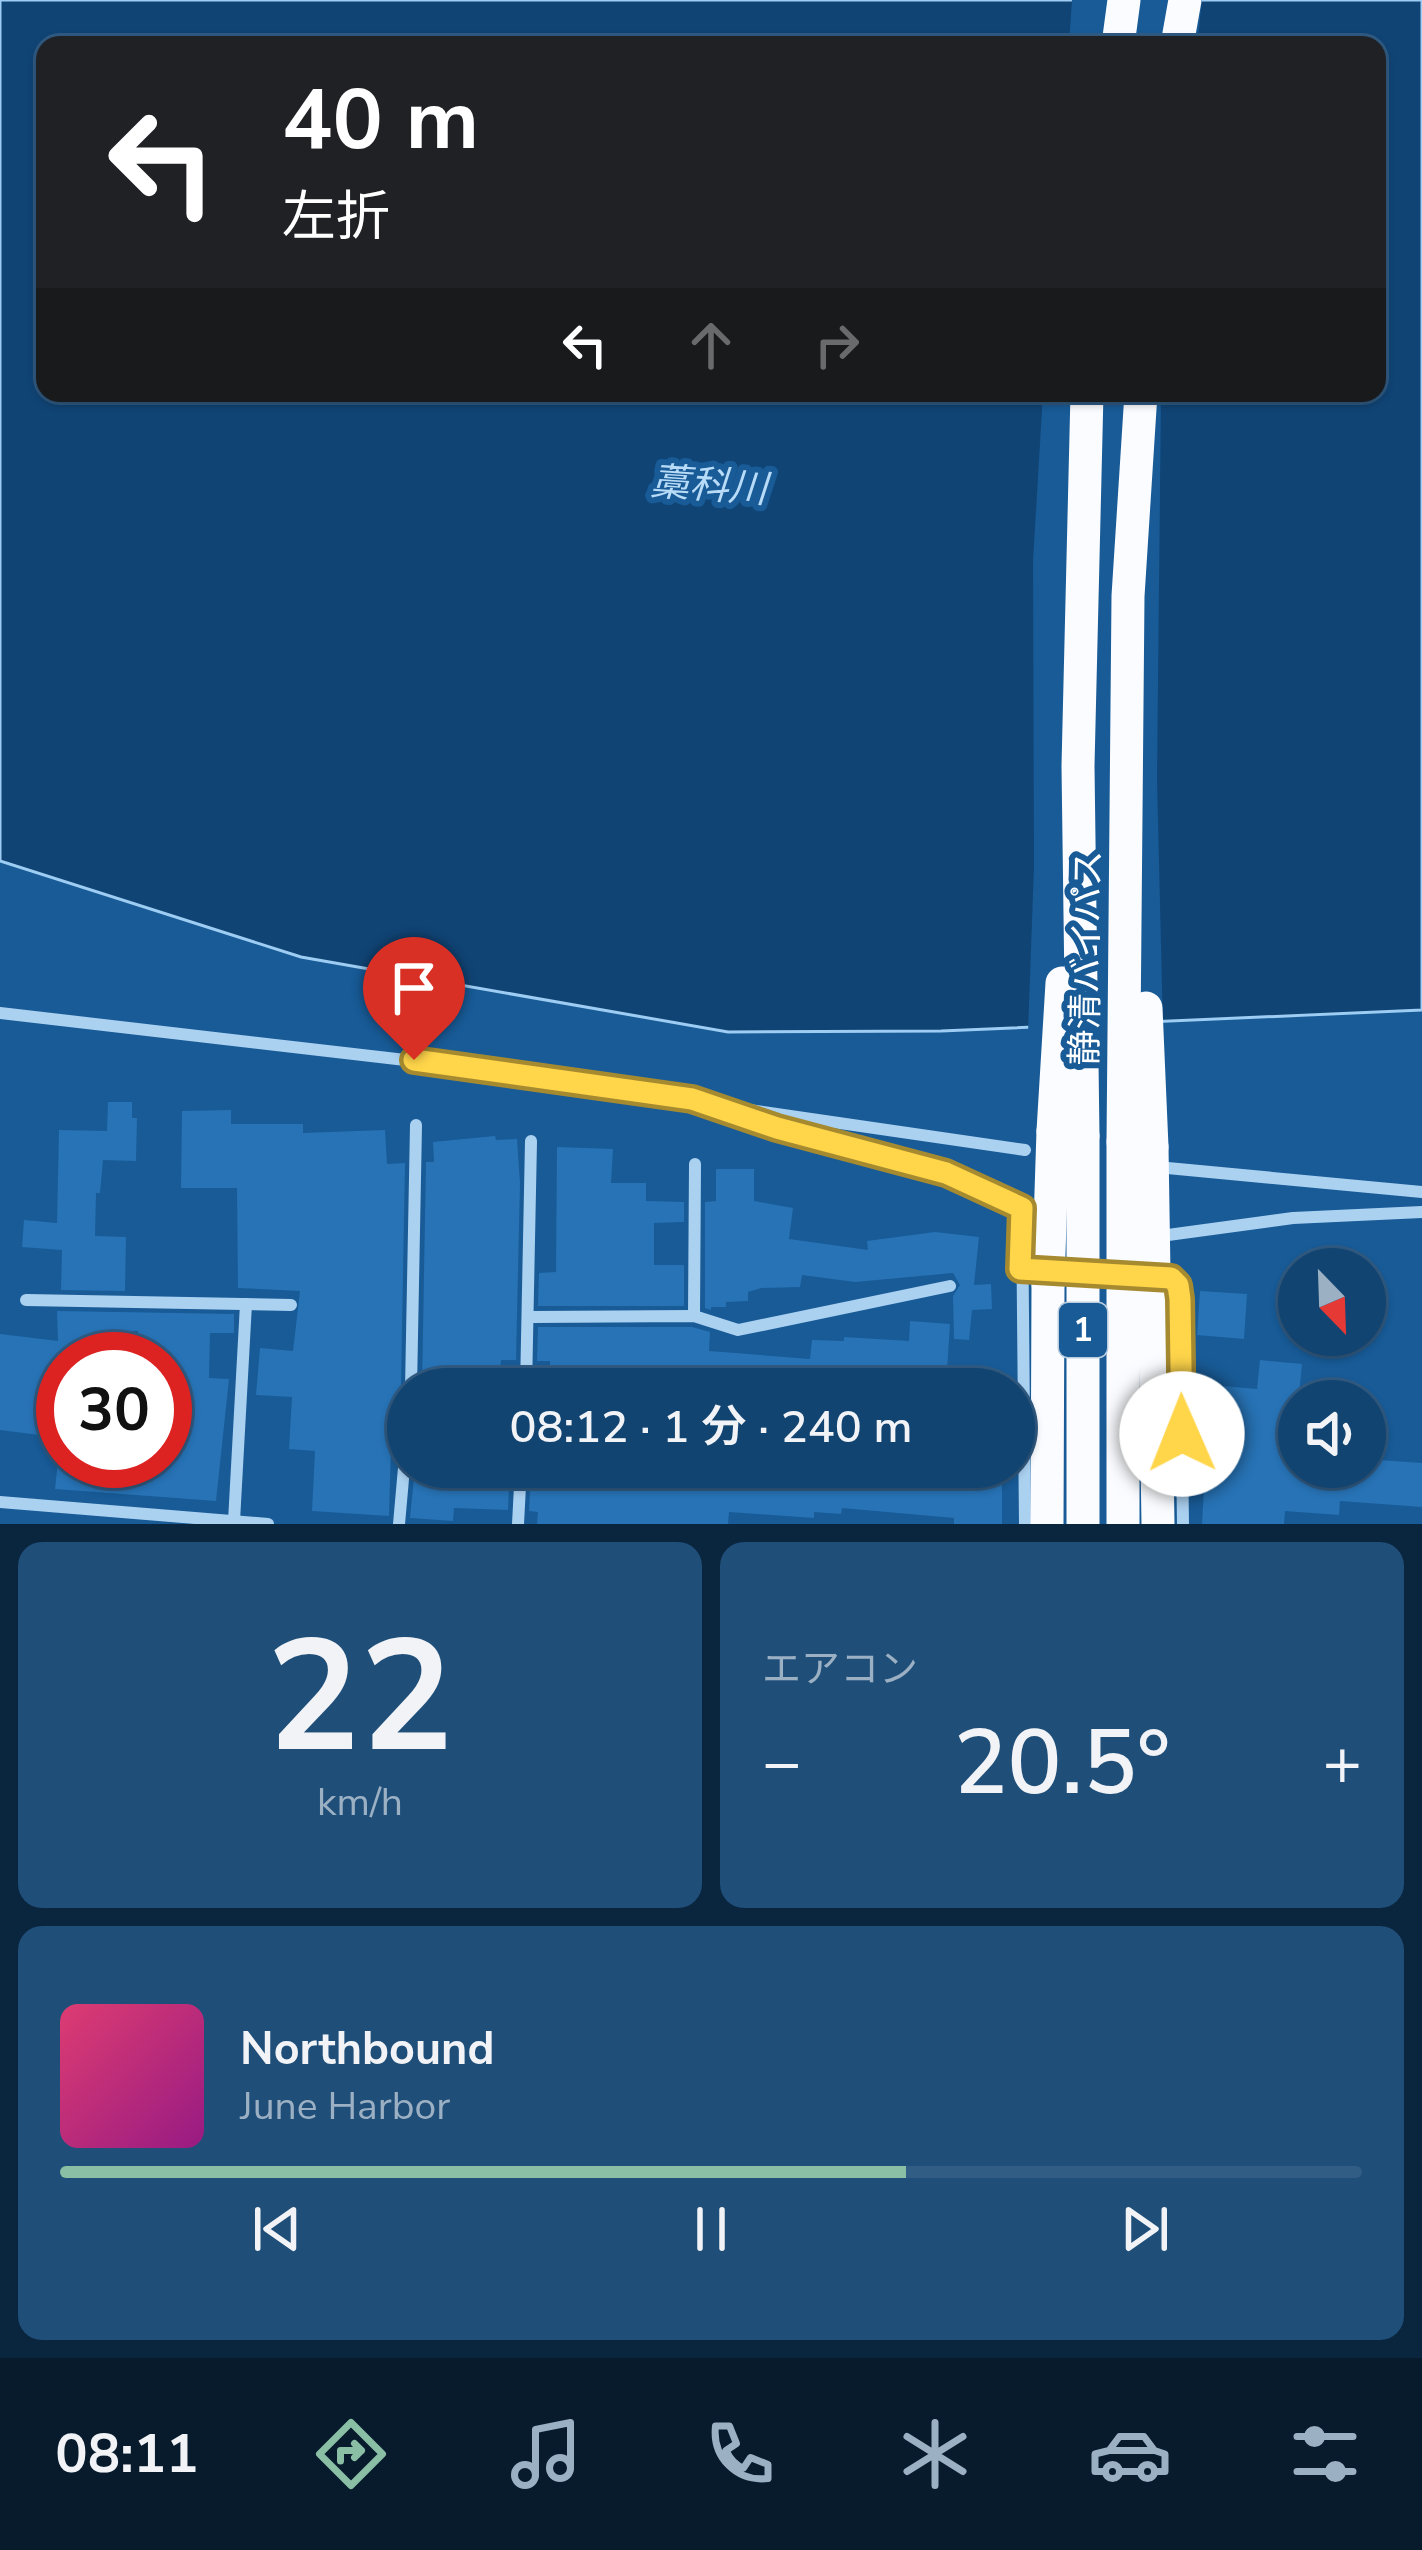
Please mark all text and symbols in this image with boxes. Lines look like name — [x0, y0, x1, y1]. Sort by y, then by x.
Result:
text: 40 m — [282, 63, 479, 178]
icon: left — [84, 84, 240, 240]
text: 左折 — [282, 180, 390, 254]
icon: left — [552, 312, 618, 378]
icon: ahead — [678, 312, 744, 378]
icon: right — [804, 312, 870, 378]
water label: 藁科川 — [649, 455, 773, 517]
street label: 静清バイパス — [1061, 850, 1113, 1066]
pin — [363, 937, 465, 1060]
icon: arrive — [381, 955, 447, 1021]
north arrow — [1278, 1248, 1386, 1356]
map controls — [1278, 1248, 1386, 1488]
road number: 1 — [1059, 1303, 1107, 1357]
speed limit sign: 30 — [36, 1332, 192, 1488]
position arrow — [1119, 1371, 1245, 1497]
button: sound — [1278, 1380, 1386, 1488]
text: 08:12 · 1 分 · 240 m — [510, 1397, 912, 1458]
text: 22 — [266, 1591, 454, 1804]
text: エアコン — [762, 1643, 918, 1696]
text: 20.5° — [953, 1702, 1171, 1825]
text: − — [762, 1718, 802, 1808]
text: + — [1322, 1718, 1362, 1808]
text: km/h — [317, 1776, 403, 1829]
text: Northbound — [240, 2019, 494, 2080]
text: June Harbor — [240, 2080, 450, 2133]
icon: previous — [244, 2196, 310, 2262]
icon: pause — [678, 2196, 744, 2262]
icon: next — [1112, 2196, 1178, 2262]
icon: directions — [309, 2412, 393, 2496]
icon: music — [504, 2412, 588, 2496]
icon: phone — [698, 2412, 782, 2496]
icon: climate — [893, 2412, 977, 2496]
icon: car — [1088, 2412, 1172, 2496]
icon: filters — [1283, 2412, 1367, 2496]
text: 08:11 — [55, 2417, 198, 2491]

